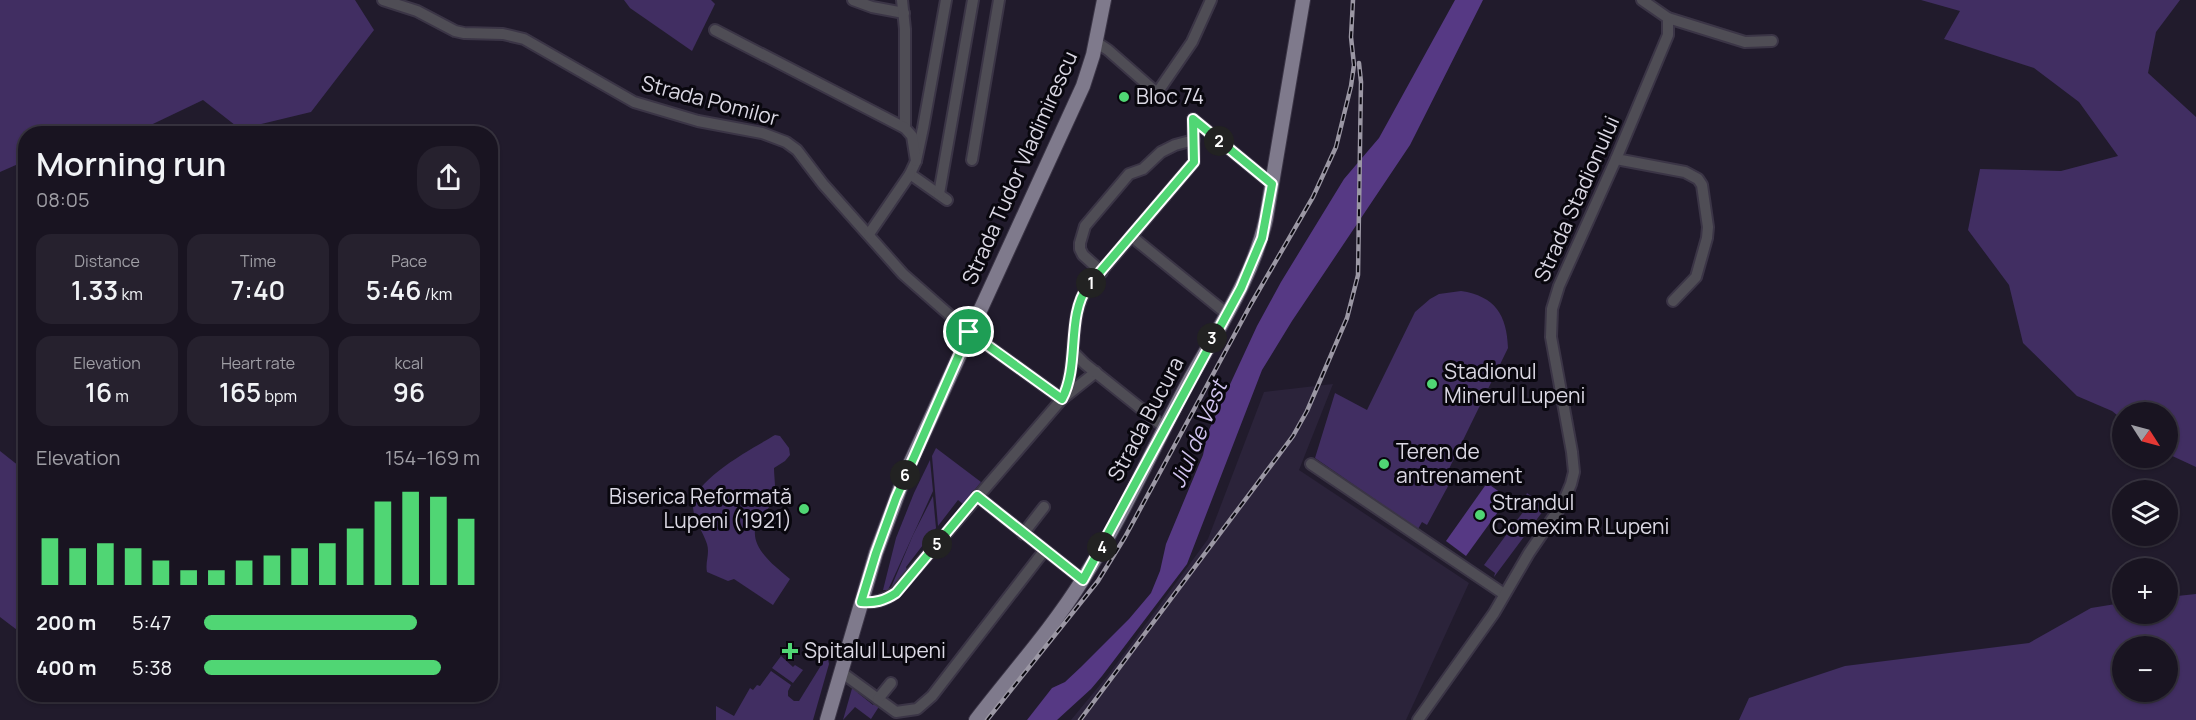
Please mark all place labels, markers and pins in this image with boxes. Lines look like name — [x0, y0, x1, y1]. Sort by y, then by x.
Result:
place label: Bloc 74 — [1136, 82, 1204, 110]
marker: Bloc 74 — [1117, 90, 1131, 104]
pin: 2 — [1204, 126, 1234, 156]
pin: 1 — [1076, 268, 1106, 298]
pin — [943, 306, 994, 357]
pin: 3 — [1197, 323, 1227, 353]
place label: Stadionul Minerul Lupeni — [1444, 357, 1585, 409]
marker: Stadionul Minerul Lupeni — [1425, 377, 1439, 391]
place label: Teren de antrenament — [1396, 437, 1523, 489]
marker: Teren de antrenament — [1377, 457, 1391, 471]
pin: 6 — [890, 460, 920, 490]
place label: Biserica Reformată Lupeni (1921) — [609, 482, 792, 534]
place label: Strandul Comexim R Lupeni — [1492, 488, 1669, 540]
marker: Biserica Reformată Lupeni (1921) — [797, 502, 811, 516]
marker: Strandul Comexim R Lupeni — [1473, 508, 1487, 522]
pin: 5 — [922, 529, 952, 559]
pin: 4 — [1087, 532, 1117, 562]
place label: Spitalul Lupeni — [804, 636, 946, 664]
marker: Spitalul Lupeni — [781, 642, 799, 660]

